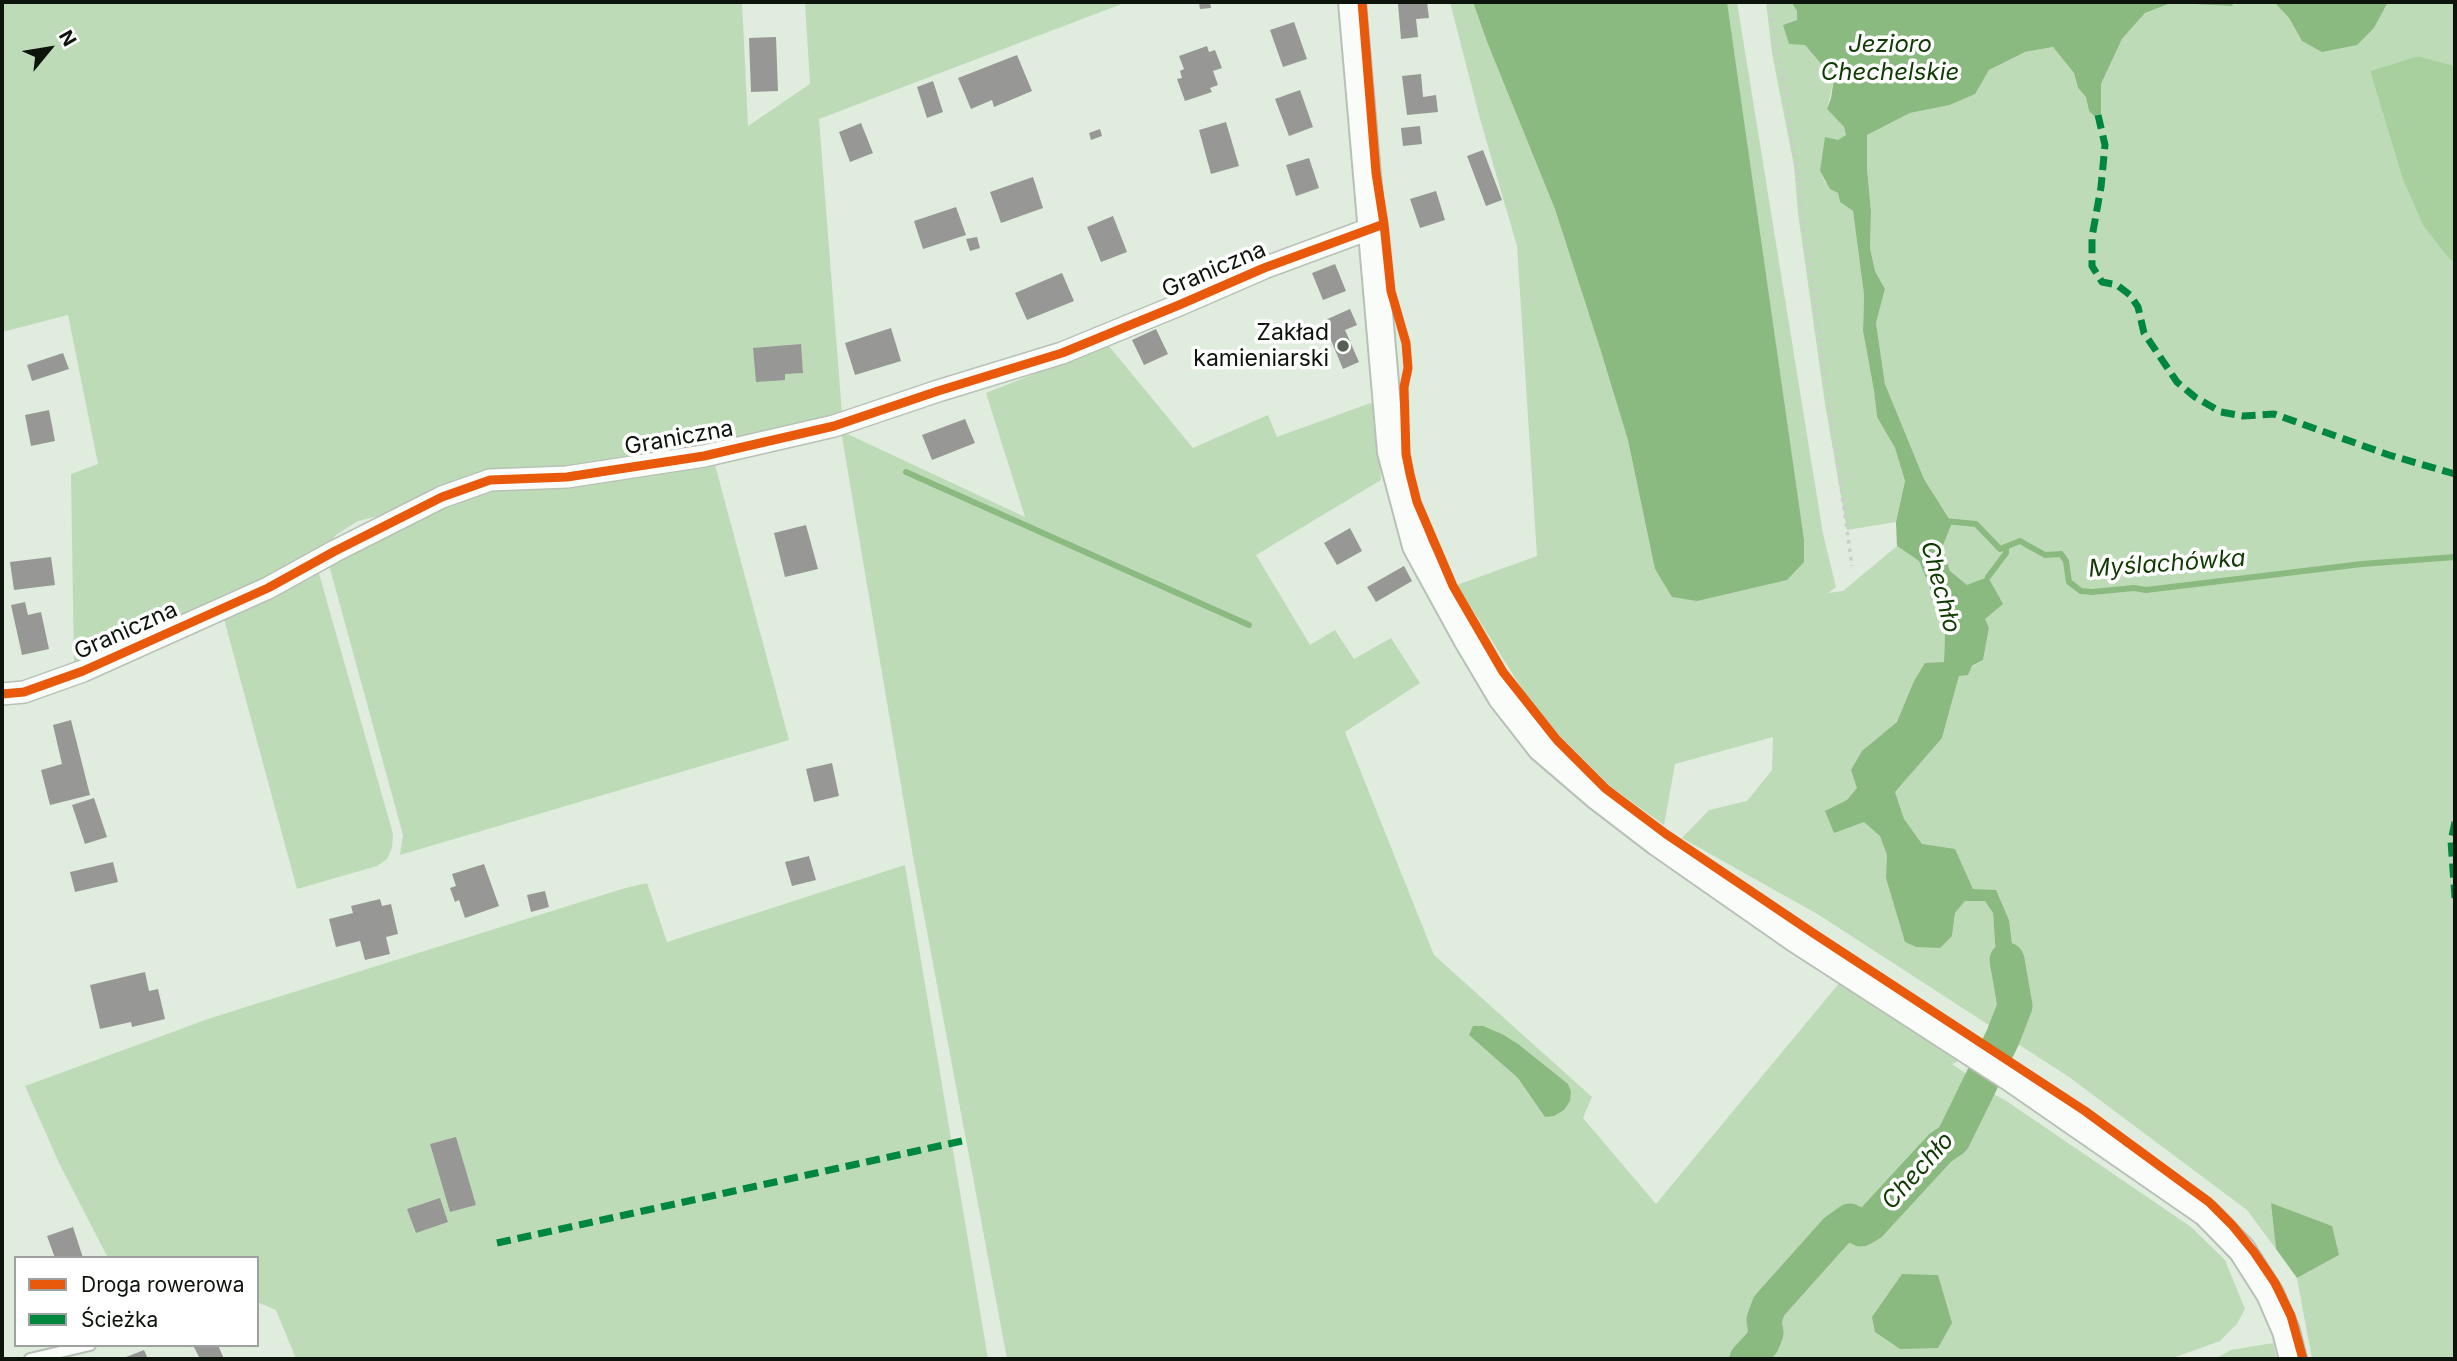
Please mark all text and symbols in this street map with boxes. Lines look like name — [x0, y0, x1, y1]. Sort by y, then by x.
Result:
north arrow — [14, 14, 84, 84]
text: N — [54, 26, 81, 50]
water label: Jezioro Chechelskie — [1821, 31, 1959, 87]
street label: Graniczna — [1158, 236, 1270, 304]
place label: Zakład kamieniarski — [1193, 319, 1329, 373]
marker: Zakład kamieniarski — [1335, 338, 1351, 354]
street label: Graniczna — [622, 415, 736, 461]
water label: Chechło — [1914, 538, 1966, 636]
water label: Myślachówka — [2087, 544, 2247, 584]
street label: Graniczna — [70, 596, 182, 666]
water label: Chechło — [1876, 1127, 1960, 1215]
legend — [14, 1256, 259, 1347]
text: Droga rowerowa — [81, 1272, 244, 1297]
text: Ścieżka — [81, 1307, 158, 1332]

